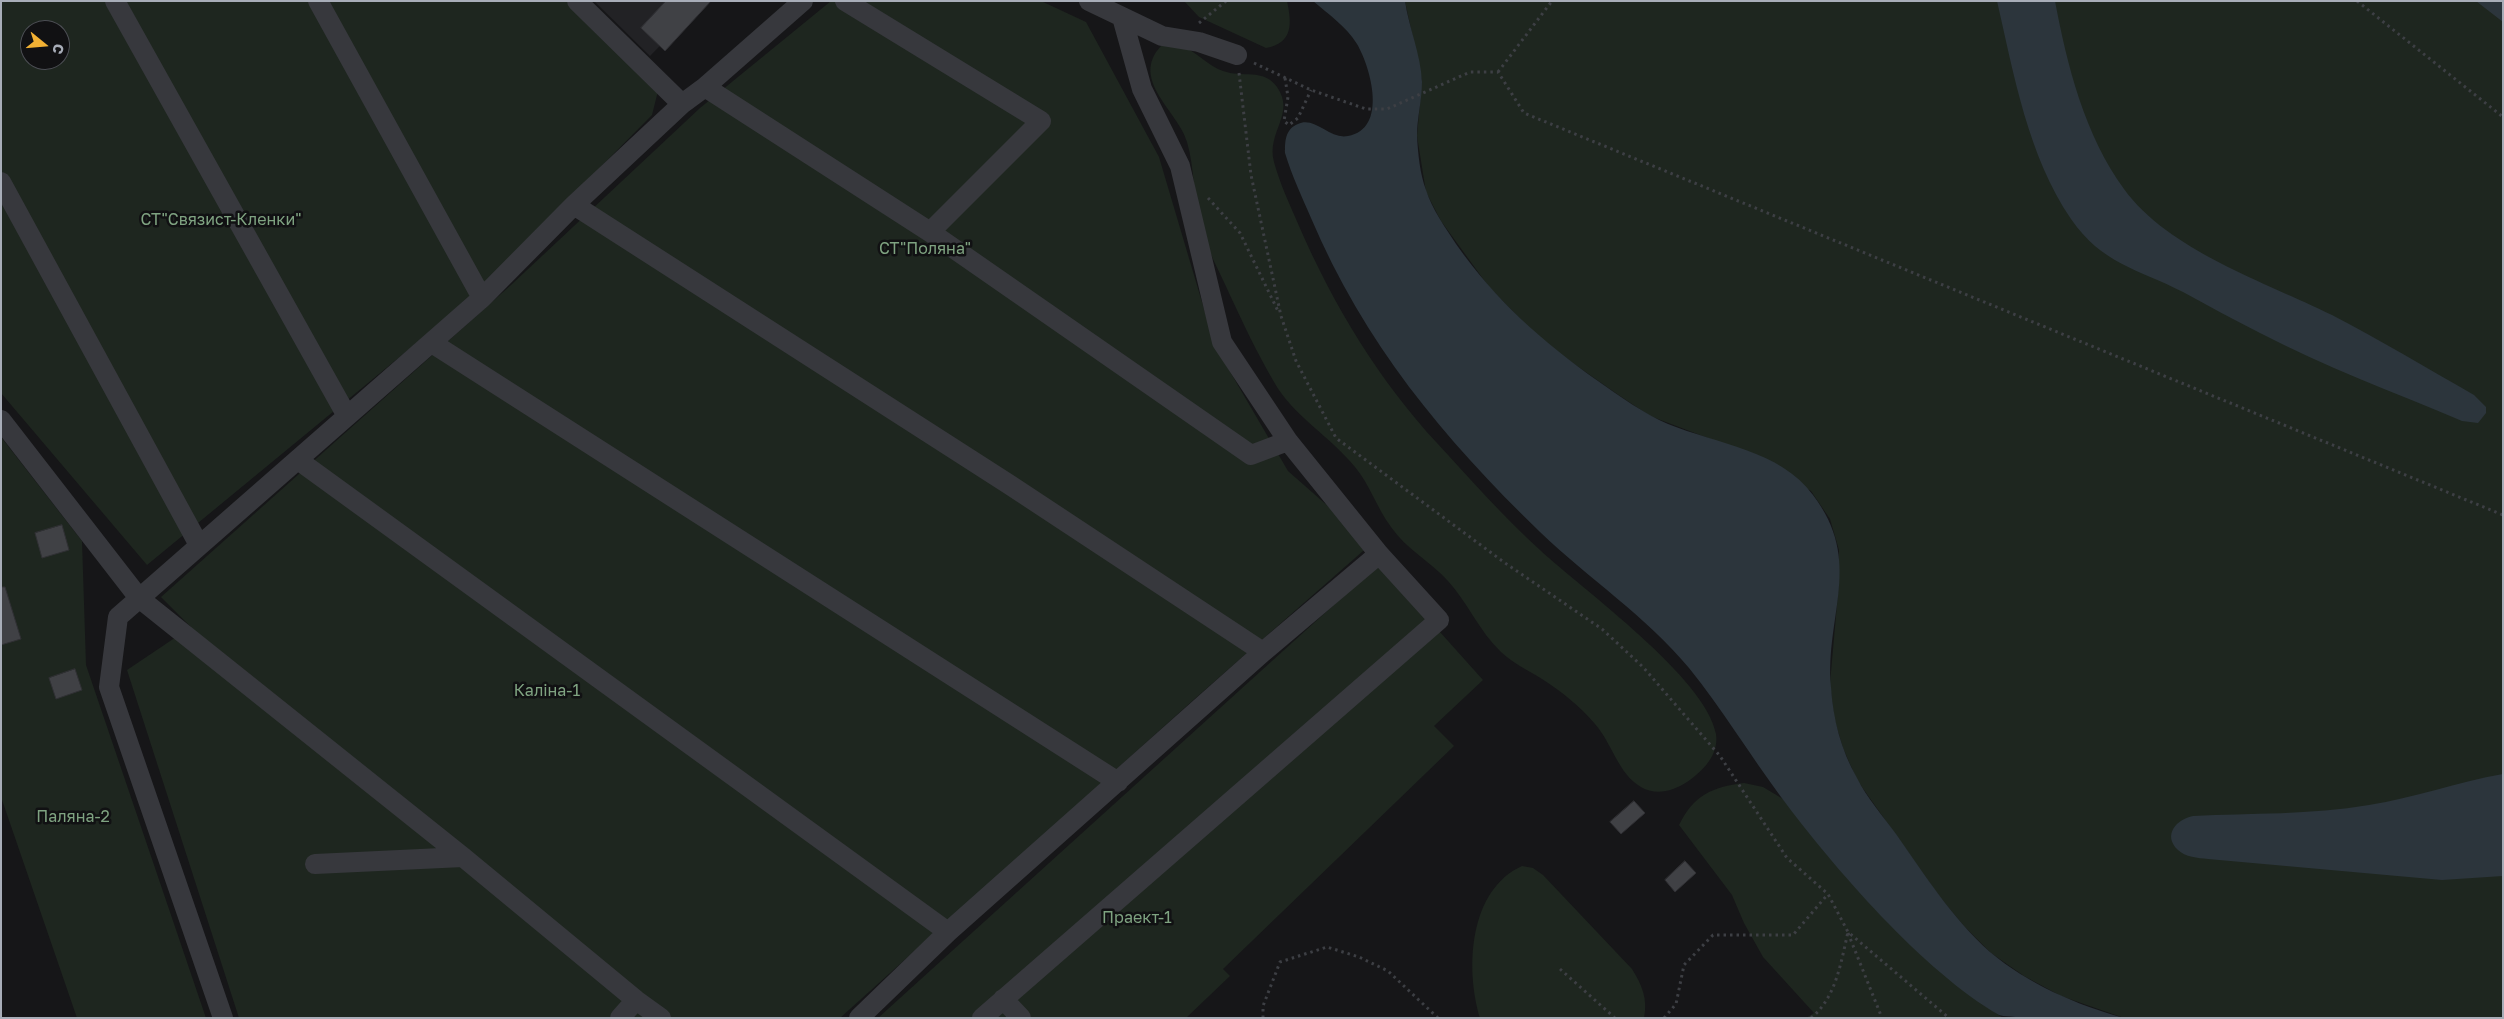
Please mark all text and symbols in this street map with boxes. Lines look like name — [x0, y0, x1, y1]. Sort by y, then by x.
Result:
north arrow — [20, 20, 70, 70]
text: С — [49, 42, 68, 56]
park label: СТ"Связист-Кленки" — [141, 210, 301, 230]
park label: СТ"Поляна" — [879, 239, 971, 259]
park label: Каліна-1 — [514, 681, 580, 701]
park label: Паляна-2 — [36, 807, 110, 827]
park label: Праект-1 — [1102, 908, 1172, 928]

